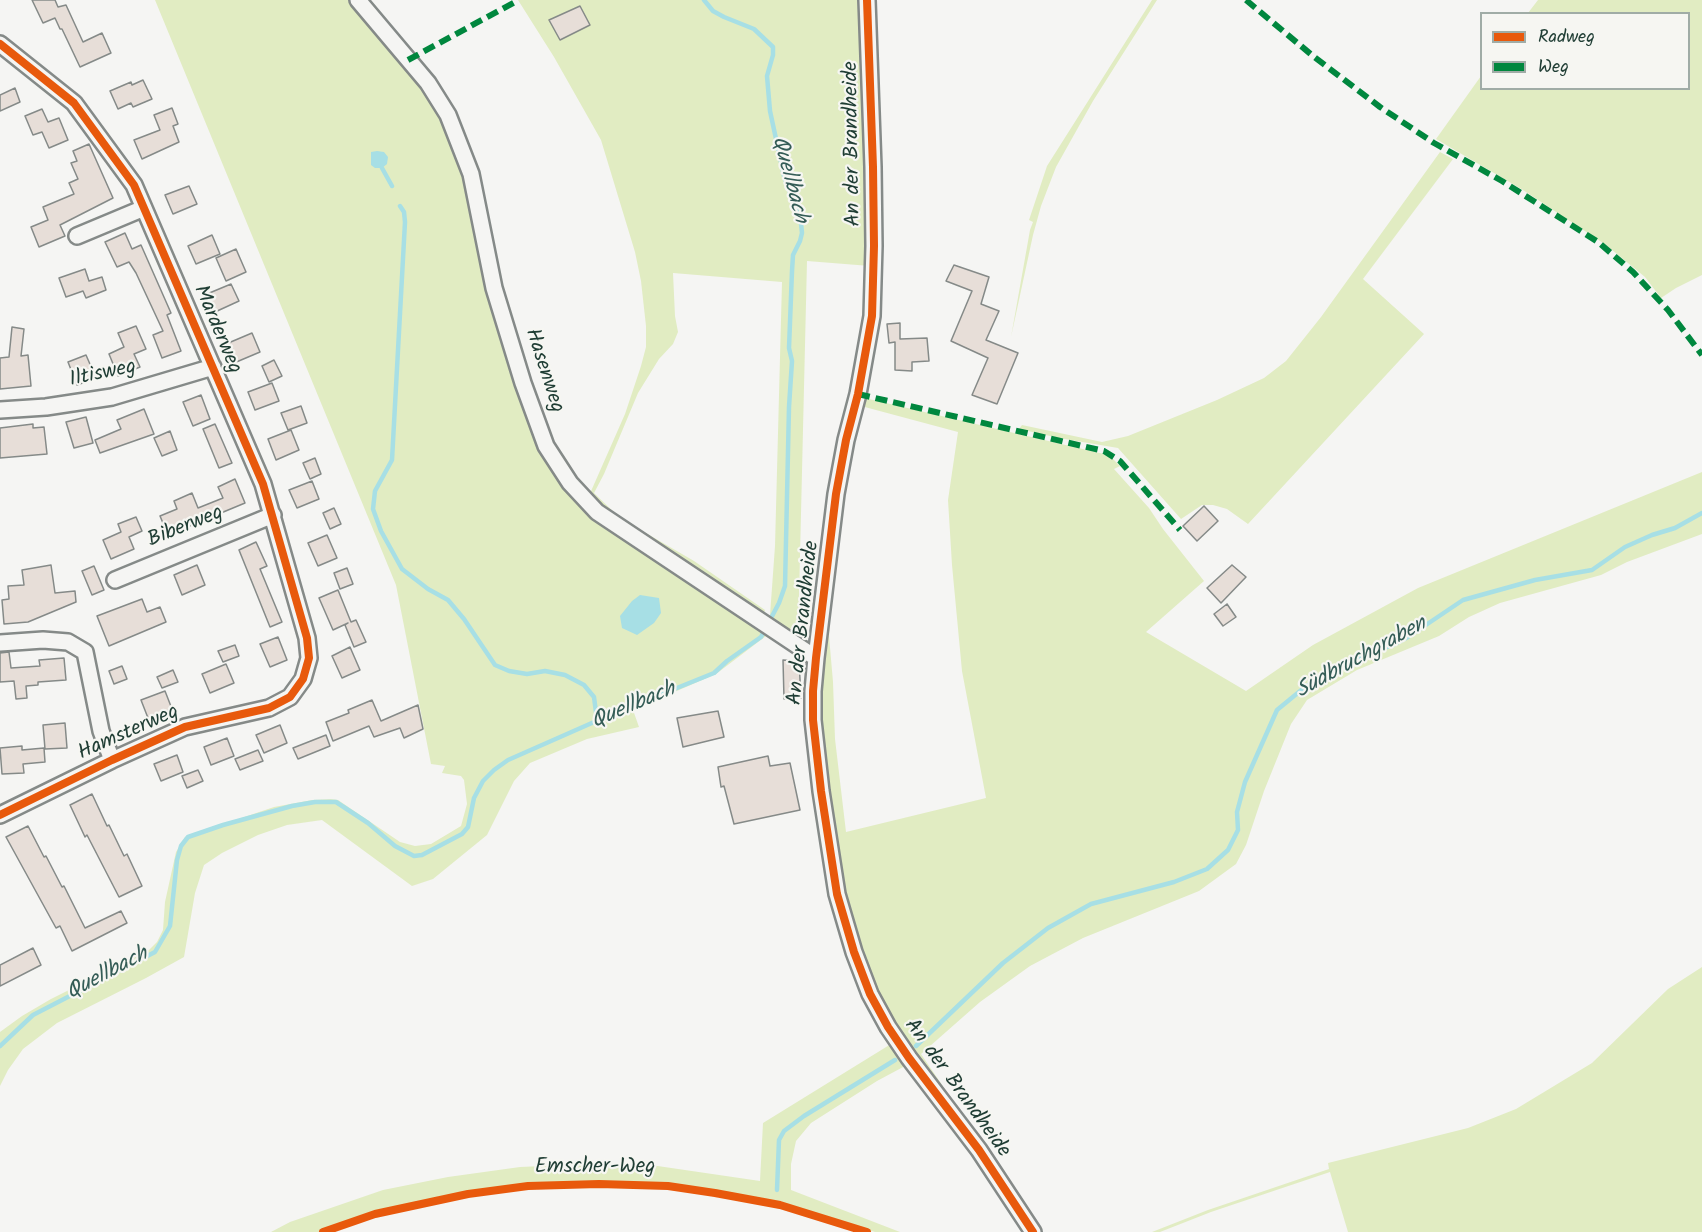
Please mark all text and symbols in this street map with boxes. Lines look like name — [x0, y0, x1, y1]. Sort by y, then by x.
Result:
legend — [1480, 12, 1690, 90]
text: Radweg — [1538, 23, 1595, 52]
text: Weg — [1538, 53, 1569, 82]
street label: An der Brandheide — [840, 61, 868, 227]
water label: Quellbach — [764, 134, 812, 226]
street label: Marderweg — [186, 282, 246, 378]
street label: Hasenweg — [518, 326, 568, 416]
street label: Iltisweg — [67, 356, 139, 394]
street label: Biberweg — [144, 501, 228, 555]
street label: An der Brandheide — [784, 540, 826, 706]
water label: Südbruchgraben — [1292, 612, 1432, 706]
water label: Quellbach — [588, 677, 680, 737]
street label: Hamsterweg — [75, 701, 183, 767]
water label: Quellbach — [63, 942, 153, 1008]
street label: An der Brandheide — [897, 1015, 1015, 1163]
street label: Emscher-Weg — [535, 1155, 655, 1181]

